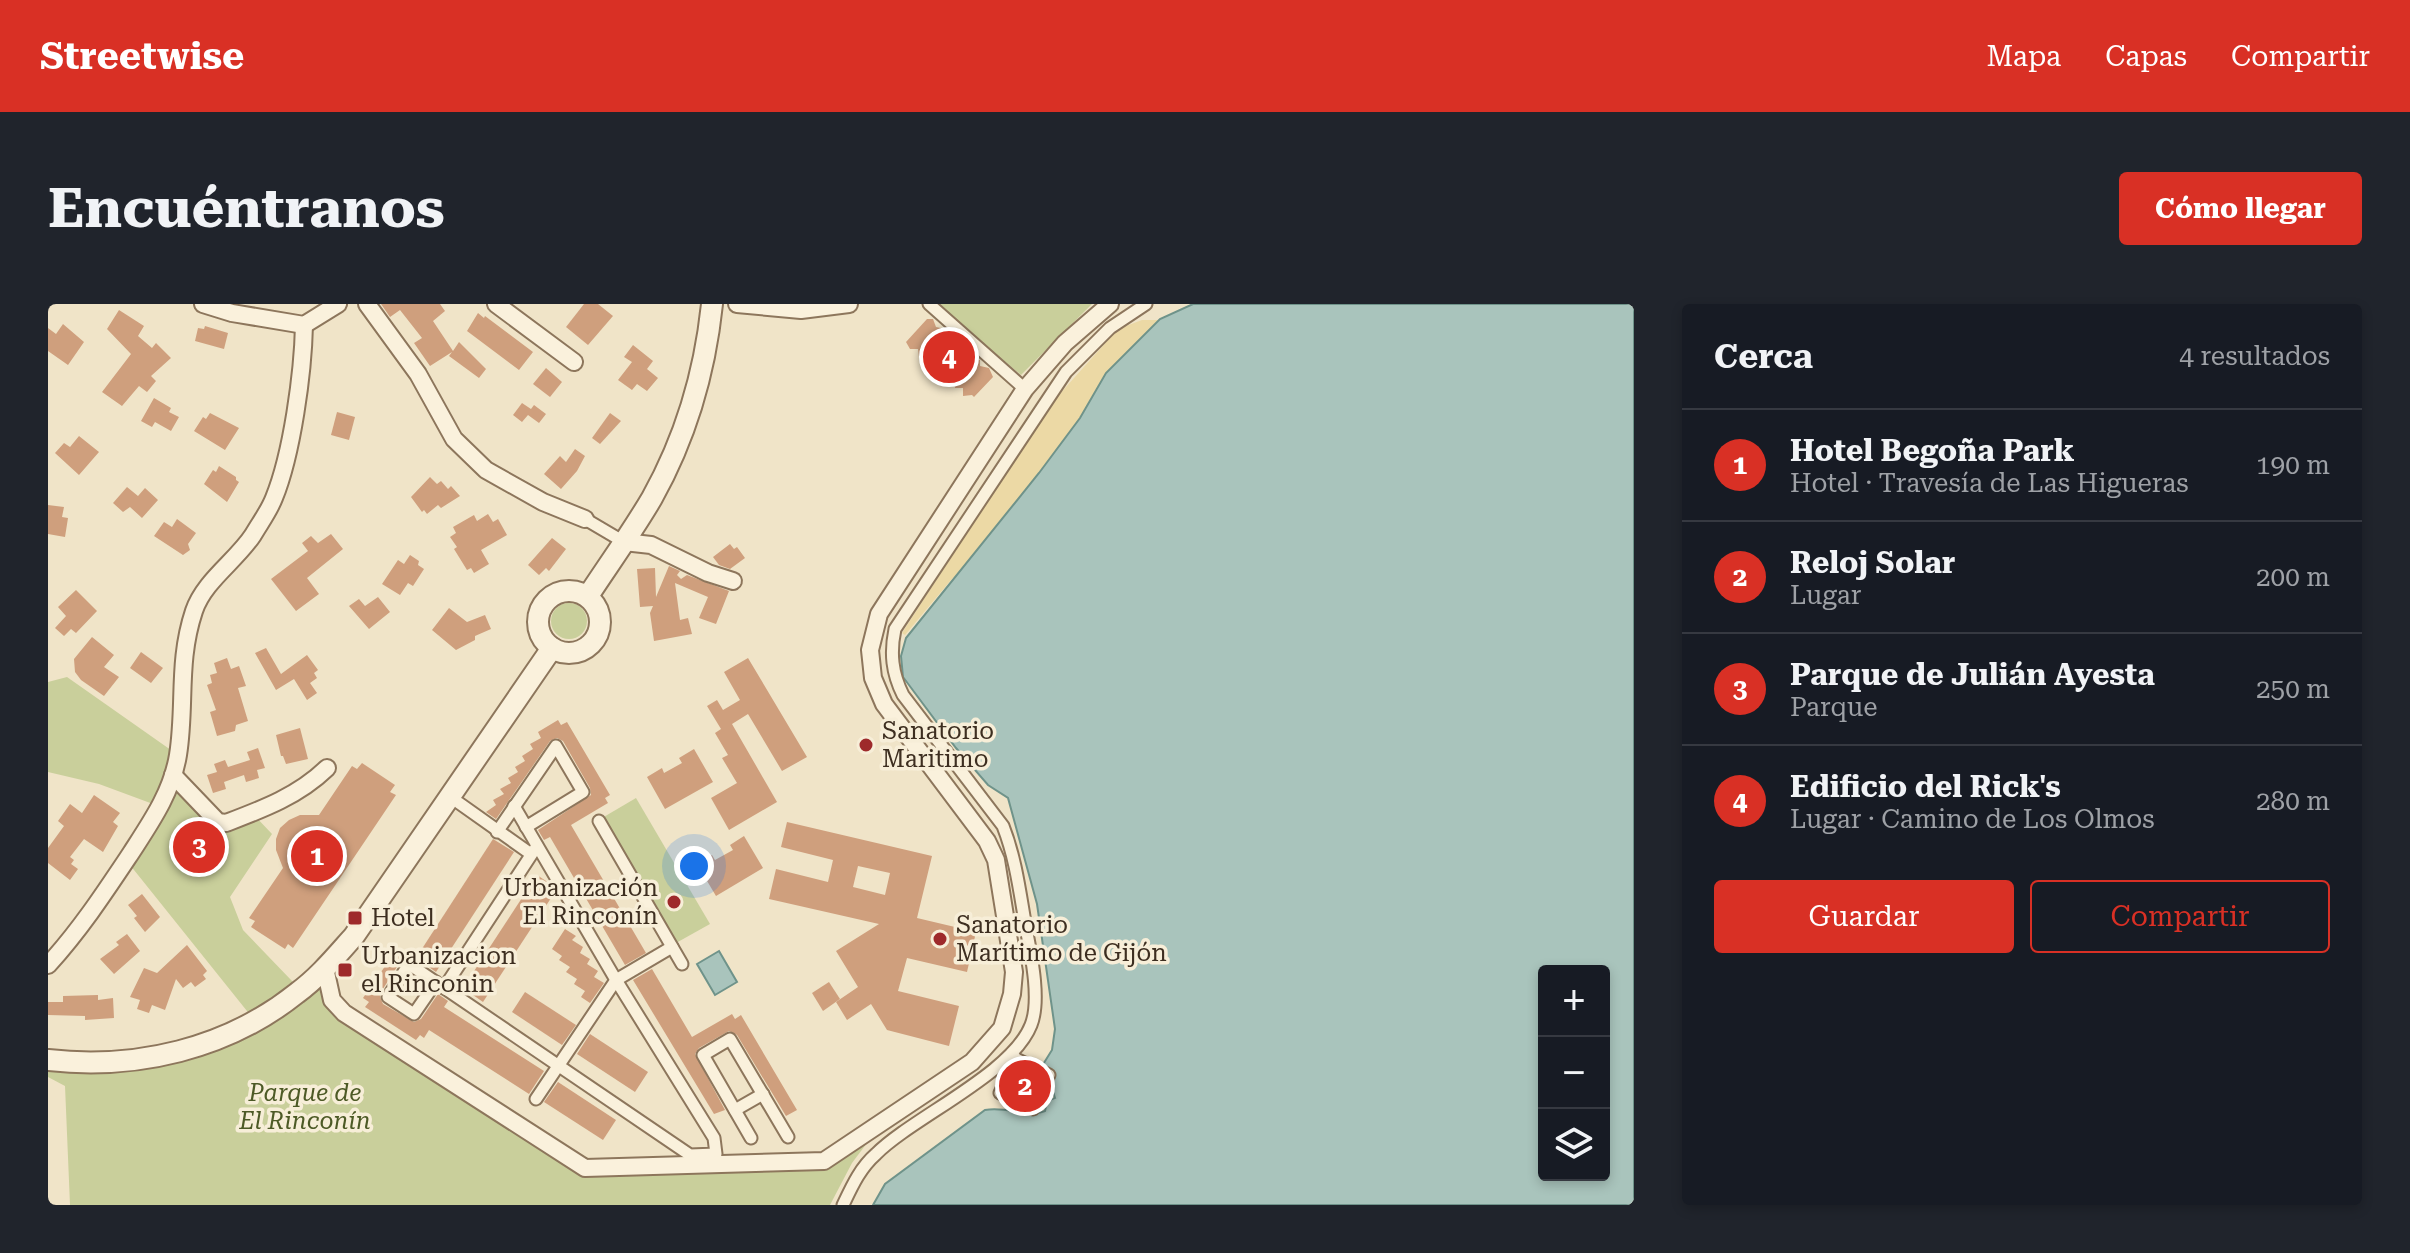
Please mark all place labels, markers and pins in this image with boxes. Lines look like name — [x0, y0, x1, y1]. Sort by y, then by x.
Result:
pin: 4 — [923, 327, 975, 387]
place label: Sanatorio Maritimo — [882, 717, 994, 773]
marker: Sanatorio Maritimo — [857, 736, 875, 754]
pin: 3 — [173, 817, 225, 877]
pin: 1 — [291, 826, 343, 886]
place label: Urbanización El Rinconín — [503, 874, 658, 930]
marker: Urbanización El Rinconín — [665, 893, 683, 911]
place label: Hotel — [371, 904, 435, 932]
marker: Hotel — [346, 909, 364, 927]
place label: Sanatorio Marítimo de Gijón — [956, 911, 1167, 967]
marker: Sanatorio Marítimo de Gijón — [931, 930, 949, 948]
place label: Urbanizacion el Rinconin — [361, 942, 516, 998]
marker: Urbanizacion el Rinconin — [336, 961, 354, 979]
pin: 2 — [999, 1056, 1051, 1116]

